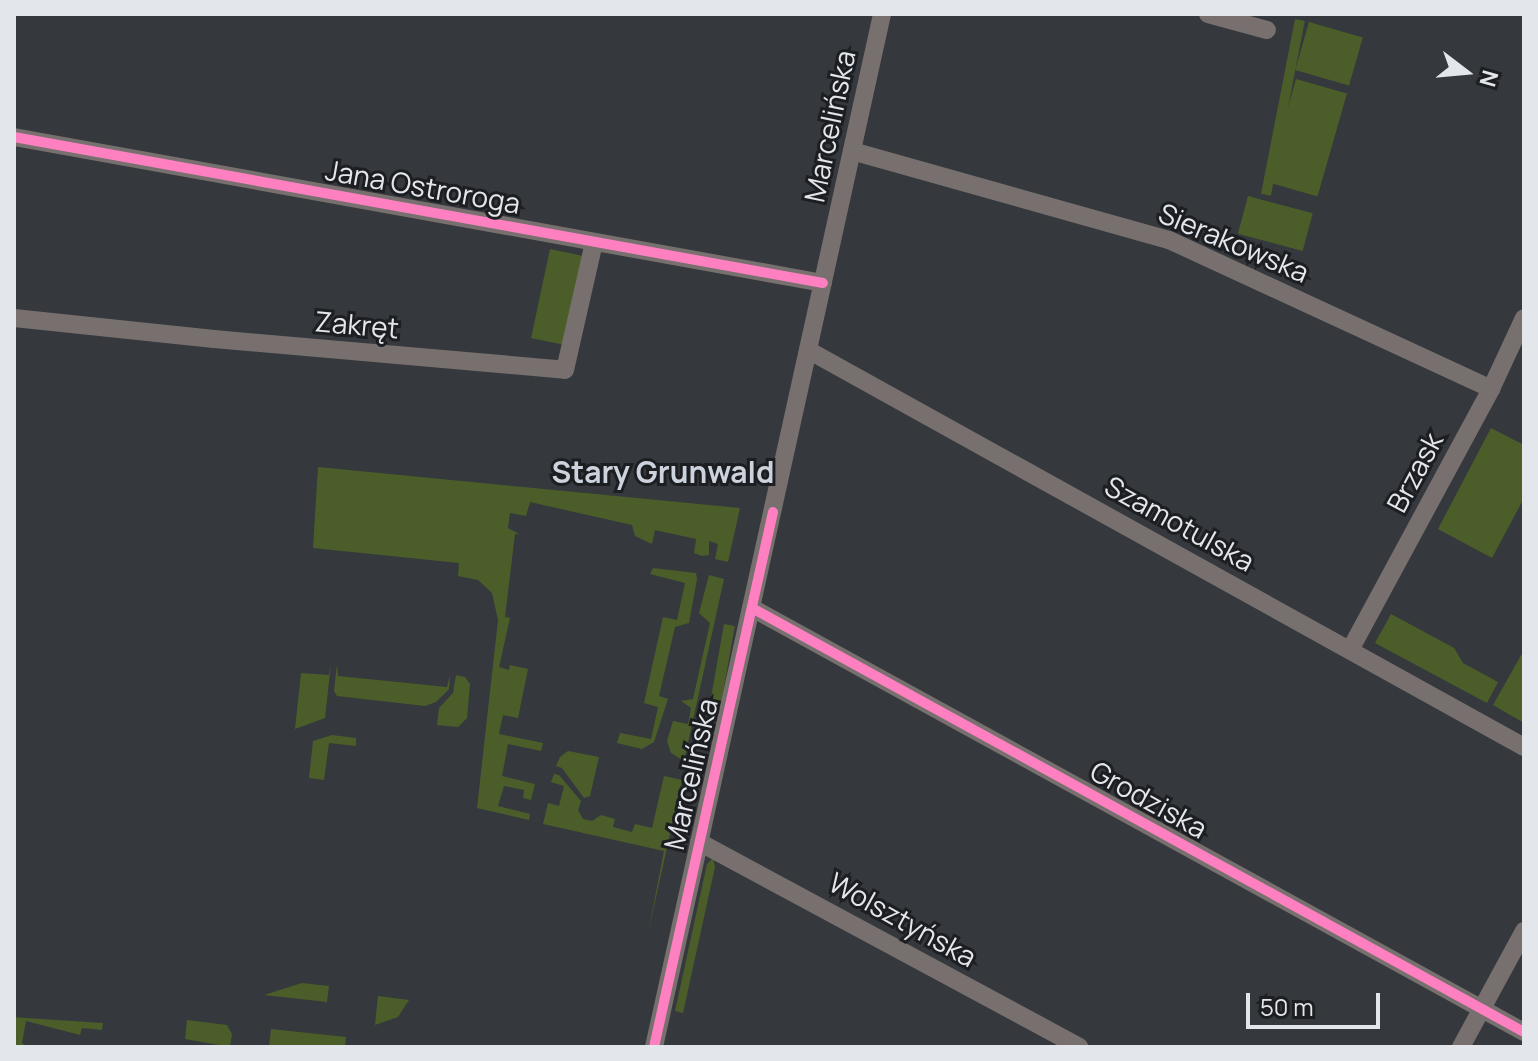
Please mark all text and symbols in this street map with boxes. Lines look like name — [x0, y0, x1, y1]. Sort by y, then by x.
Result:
north arrow — [1426, 32, 1506, 112]
street label: Marcelińska — [797, 47, 861, 205]
text: N — [1472, 67, 1506, 90]
street label: Jana Ostroroga — [323, 152, 523, 220]
street label: Sierakowska — [1154, 195, 1314, 289]
street label: Zakręt — [314, 304, 400, 344]
street label: Brzask — [1379, 426, 1449, 518]
district label: Stary Grunwald — [551, 454, 775, 490]
street label: Szamotulska — [1099, 468, 1261, 578]
street label: Marcelińska — [656, 695, 724, 853]
street label: Grodziska — [1085, 753, 1213, 845]
street label: Wolsztyńska — [823, 865, 983, 973]
scale bar — [1250, 977, 1384, 1027]
text: 50 m — [1260, 990, 1314, 1023]

